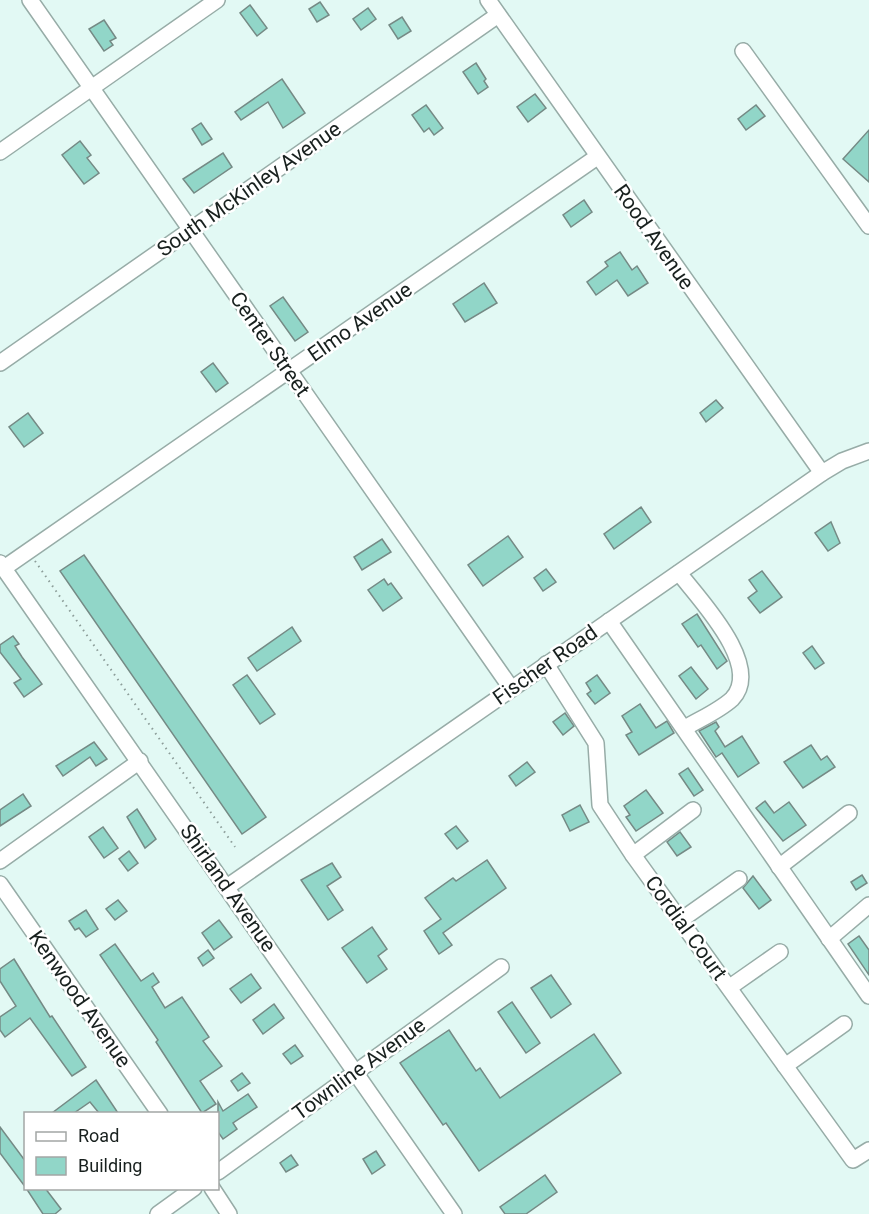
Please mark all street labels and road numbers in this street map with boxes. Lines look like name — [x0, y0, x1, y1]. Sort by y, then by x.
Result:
street label: South McKinley Avenue — [152, 116, 346, 262]
street label: Rood Avenue — [609, 180, 699, 294]
street label: Elmo Avenue — [303, 277, 417, 367]
street label: Center Street — [225, 287, 315, 401]
street label: Fischer Road — [488, 620, 602, 710]
street label: Shirland Avenue — [175, 820, 281, 956]
street label: Cordial Court — [640, 871, 732, 985]
street label: Kenwood Avenue — [24, 926, 136, 1072]
street label: Townline Avenue — [288, 1013, 430, 1125]

